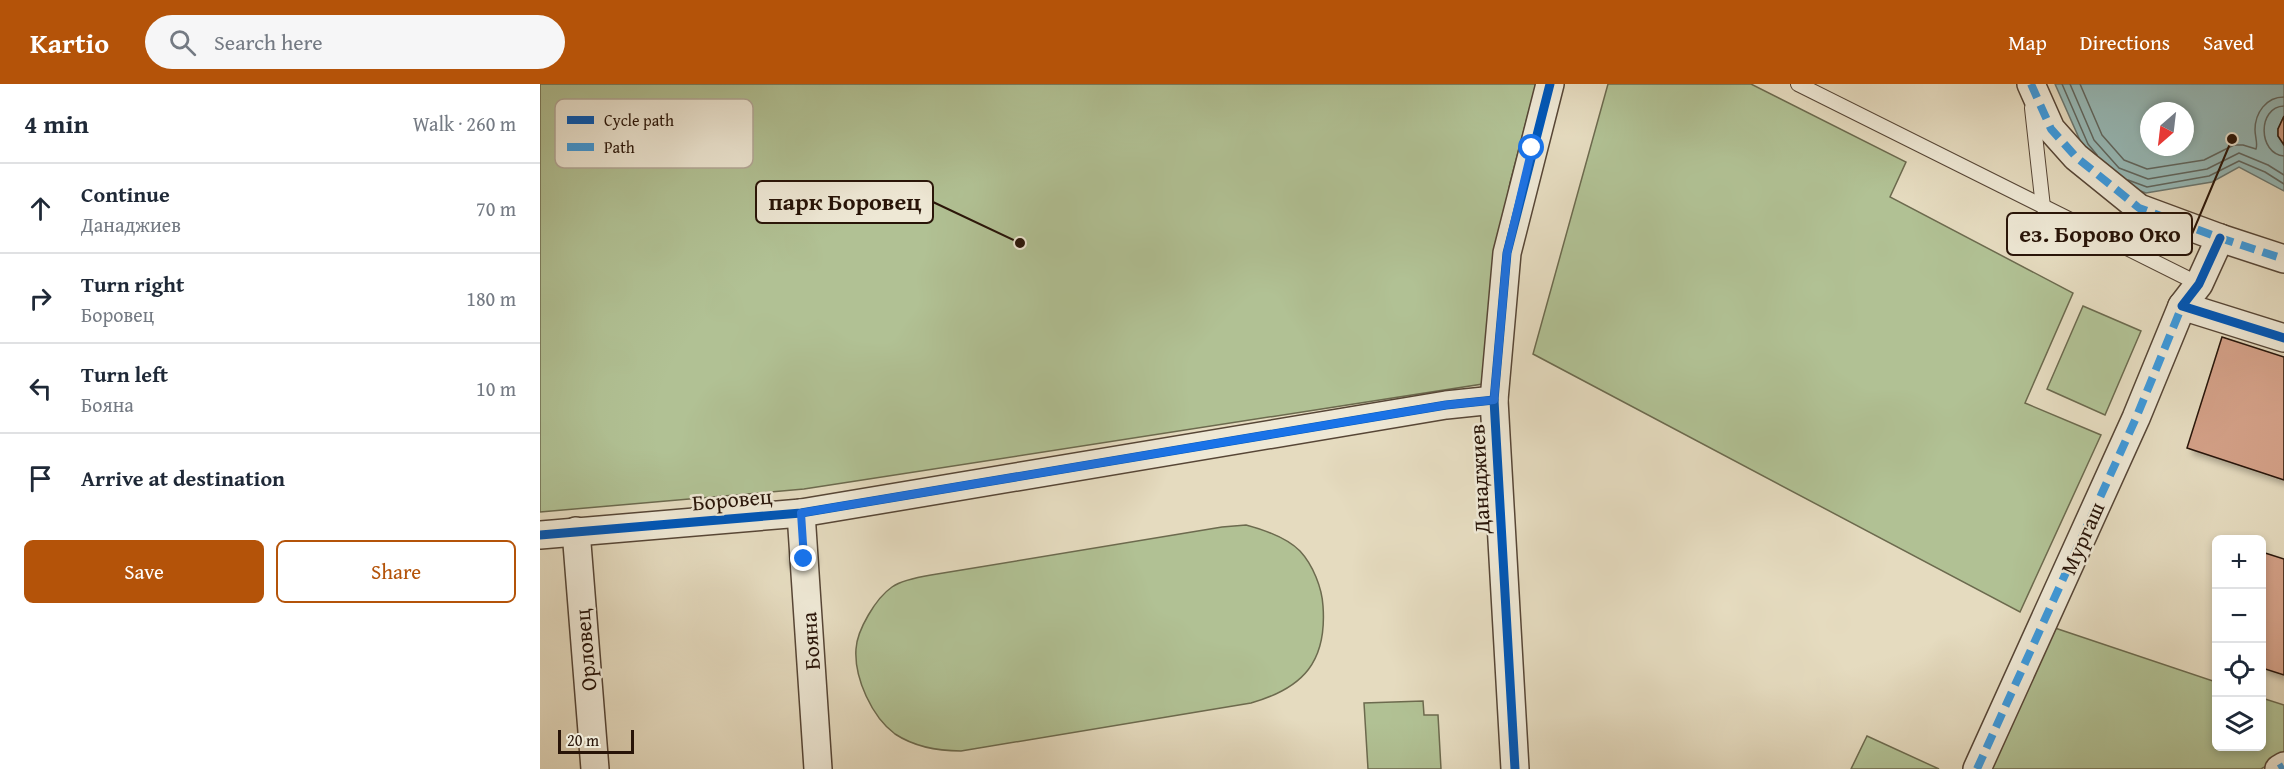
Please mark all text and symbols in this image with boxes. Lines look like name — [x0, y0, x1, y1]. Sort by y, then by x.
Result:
search box — [145, 15, 565, 69]
text: Kartio — [30, 22, 109, 63]
icon: search — [166, 26, 199, 59]
text: Search here — [214, 26, 323, 58]
text: Map — [2008, 27, 2047, 58]
text: Directions — [2080, 27, 2170, 58]
text: Saved — [2203, 27, 2254, 58]
legend — [555, 99, 753, 168]
north arrow — [2140, 102, 2194, 156]
text: 4 min — [24, 104, 89, 143]
text: Cycle path — [604, 108, 674, 132]
text: Walk · 260 m — [413, 109, 516, 138]
route start — [1518, 134, 1544, 160]
text: Path — [604, 135, 635, 159]
text: Continue — [81, 178, 170, 210]
callout: парк Боровец — [756, 181, 933, 223]
text: парк Боровец — [769, 184, 921, 219]
icon: ahead — [24, 192, 57, 225]
text: 70 m — [476, 194, 516, 223]
text: Данаджиев — [81, 210, 181, 239]
callout: ез. Борово Око — [2007, 213, 2192, 255]
text: ез. Борово Око — [2019, 216, 2181, 251]
text: Turn right — [81, 268, 184, 300]
icon: right — [24, 282, 57, 315]
text: 180 m — [466, 284, 516, 313]
text: Боровец — [81, 300, 154, 329]
text: Turn left — [81, 358, 168, 390]
icon: left — [24, 372, 57, 405]
text: 10 m — [476, 374, 516, 403]
text: Бояна — [81, 390, 134, 419]
street label: Данаджиев — [1460, 423, 1498, 536]
icon: arrive — [24, 462, 57, 495]
text: Arrive at destination — [81, 462, 285, 494]
street label: Боровец — [691, 480, 774, 518]
street label: Мургаш — [2052, 496, 2112, 580]
map controls — [2212, 535, 2266, 751]
button: + — [2212, 535, 2266, 589]
button: Save — [24, 540, 264, 603]
button: Share — [276, 540, 516, 603]
route end — [790, 545, 816, 571]
button: − — [2212, 589, 2266, 643]
street label: Орловец — [565, 607, 605, 692]
street label: Бояна — [792, 610, 828, 671]
button: locate — [2212, 643, 2266, 697]
button: layers — [2212, 697, 2266, 751]
scale bar — [558, 727, 634, 754]
text: 20 m — [567, 728, 599, 752]

